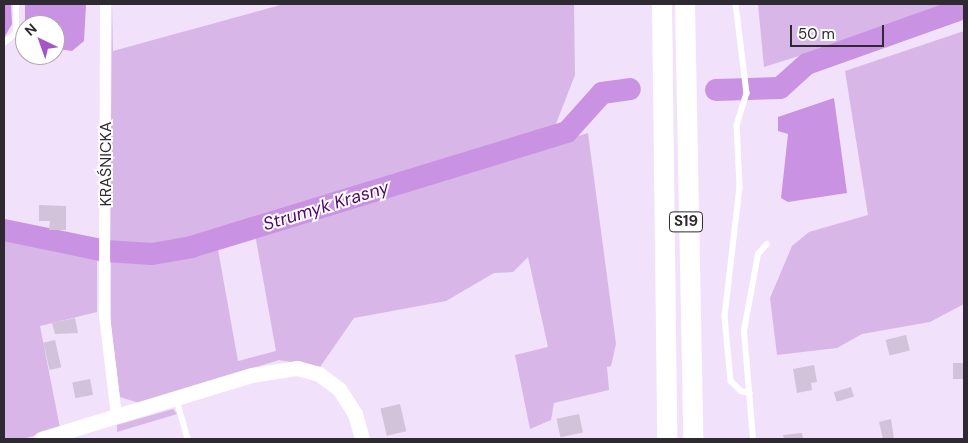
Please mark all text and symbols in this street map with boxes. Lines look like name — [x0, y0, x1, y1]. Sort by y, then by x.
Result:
north arrow — [15, 15, 65, 65]
scale bar — [793, 15, 887, 47]
text: N — [21, 19, 40, 40]
text: 50 m — [798, 24, 835, 44]
street label: KRAŚNICKA — [96, 122, 116, 206]
water label: Strumyk Krasny — [260, 177, 392, 235]
road number: S19 — [668, 210, 704, 234]

